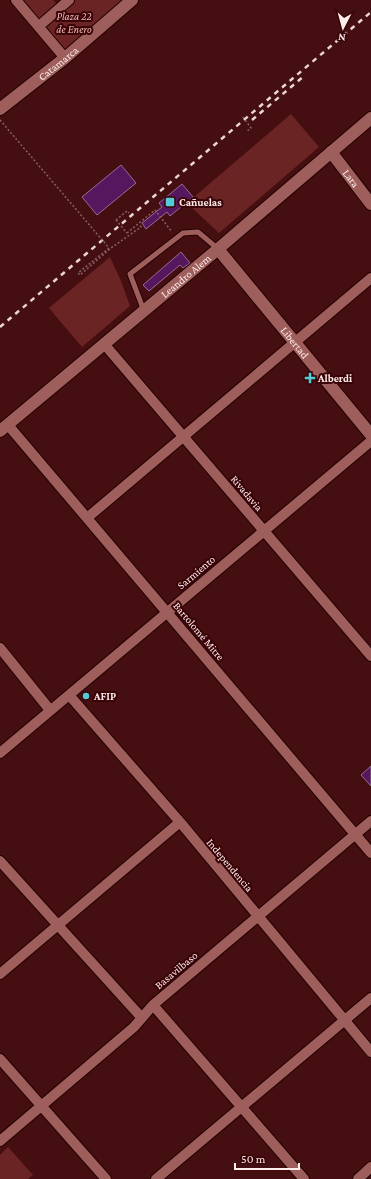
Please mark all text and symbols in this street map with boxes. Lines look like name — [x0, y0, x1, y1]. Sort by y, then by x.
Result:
north arrow — [323, 8, 363, 48]
park label: Plaza 22 de Enero — [56, 10, 92, 35]
text: N — [337, 32, 346, 44]
street label: Catamarca — [36, 44, 80, 83]
street label: Lara — [340, 167, 362, 189]
marker: Cañuelas — [164, 196, 176, 208]
place label: Cañuelas — [179, 196, 222, 208]
street label: Leandro Alem — [158, 252, 213, 300]
street label: Libertad — [278, 324, 311, 361]
place label: Alberdi — [317, 372, 353, 384]
marker: Alberdi — [305, 373, 315, 383]
street label: Rivadavia — [229, 473, 265, 513]
street label: Sarmiento — [175, 552, 218, 591]
street label: Bartolomé Mitre — [171, 599, 227, 663]
place label: AFIP — [93, 690, 116, 702]
marker: AFIP — [81, 691, 91, 701]
street label: Independencia — [204, 836, 256, 895]
street label: Basavilbaso — [152, 948, 200, 991]
scale bar — [235, 1145, 299, 1171]
text: 50 m — [241, 1152, 266, 1166]

